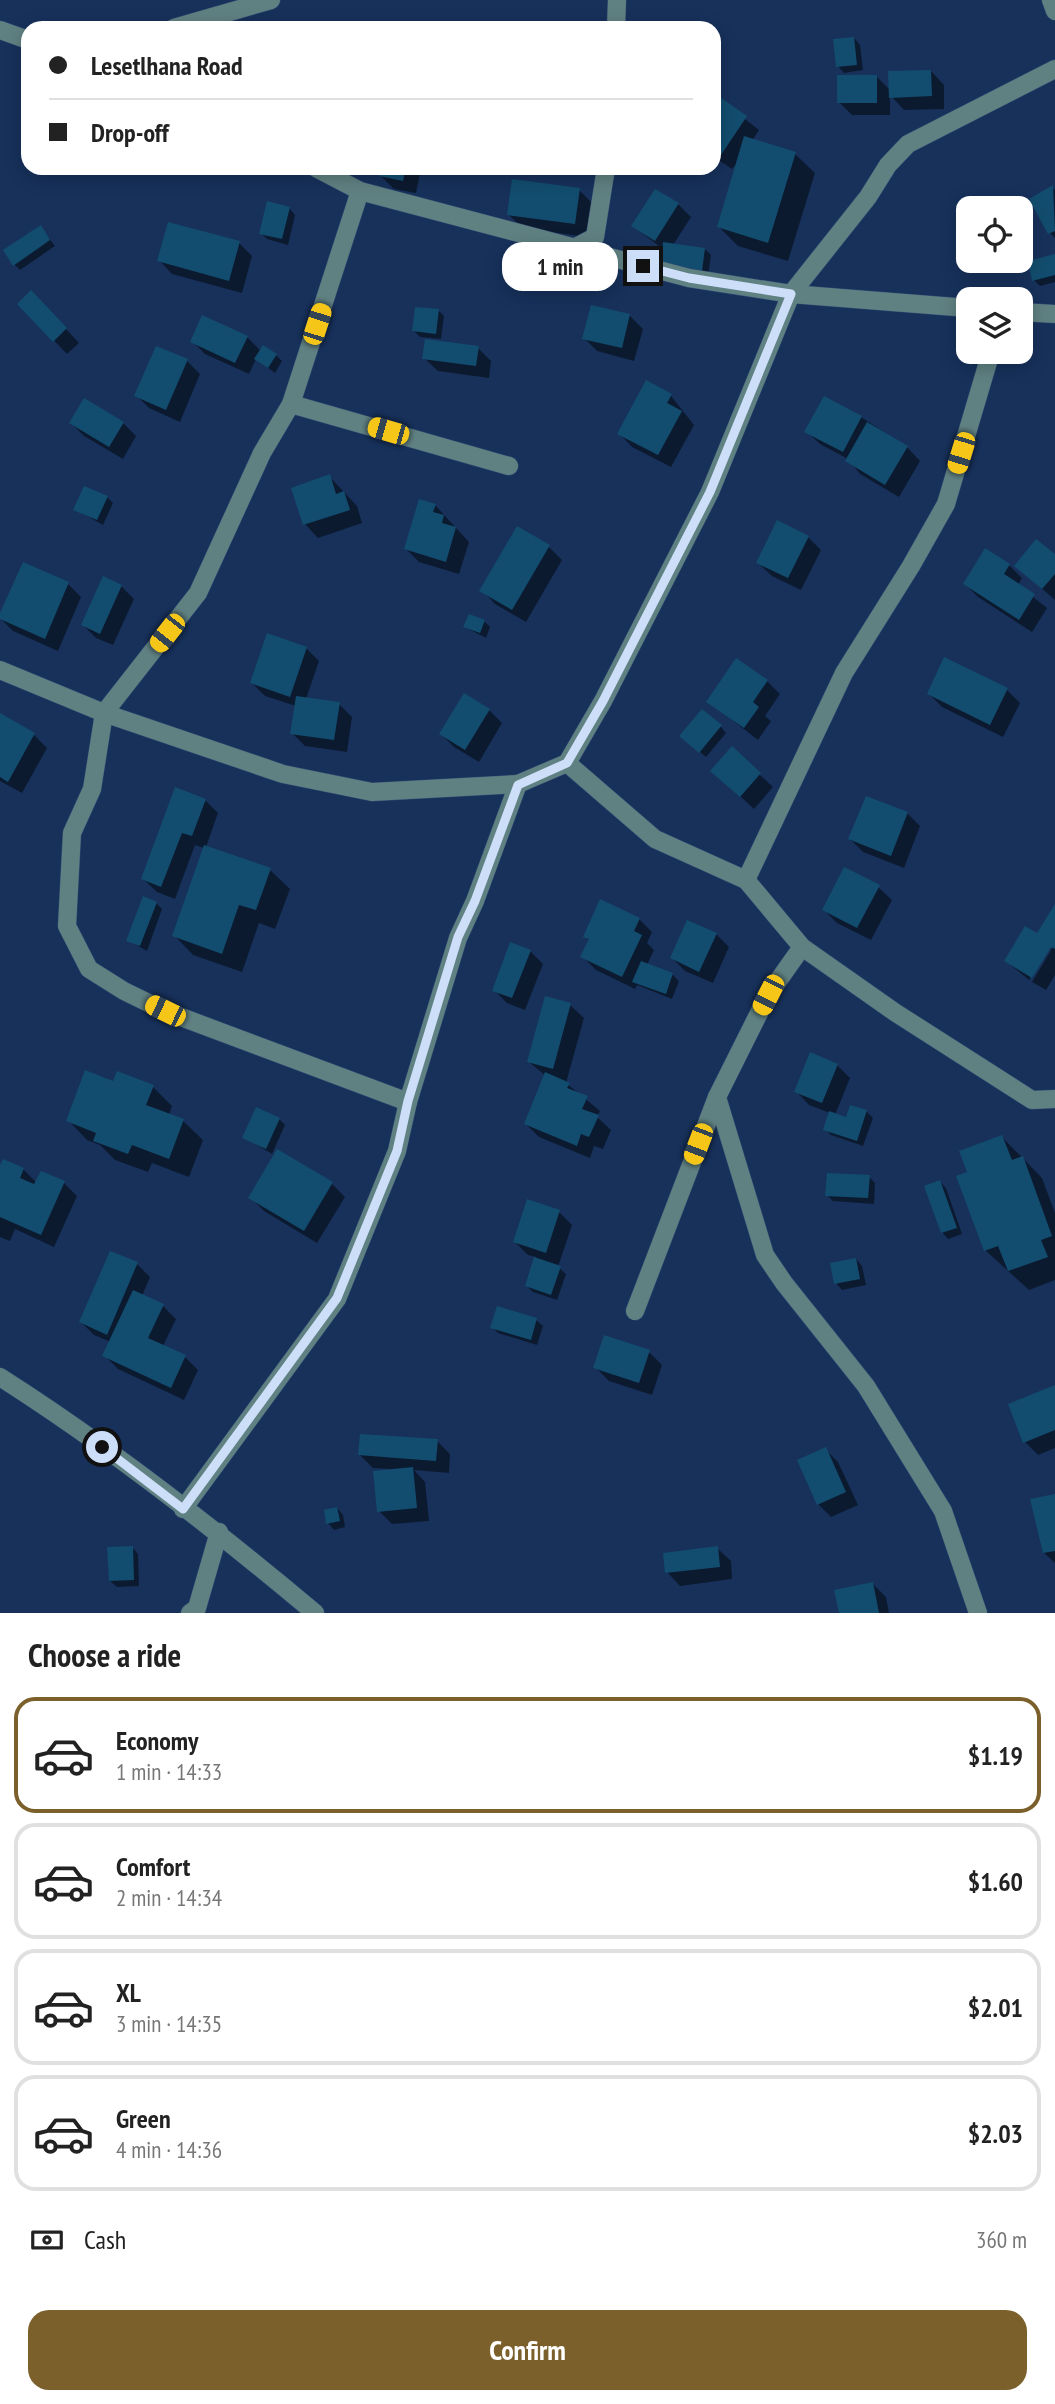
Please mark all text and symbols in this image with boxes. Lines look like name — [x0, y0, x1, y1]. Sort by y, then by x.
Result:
text: Lesetlhana Road — [91, 49, 243, 82]
text: Drop-off — [91, 116, 169, 149]
map controls — [956, 196, 1033, 364]
button: locate — [956, 196, 1033, 273]
callout: 1 min — [503, 242, 618, 290]
route end — [627, 250, 659, 282]
text: 1 min — [537, 252, 583, 281]
button: layers — [956, 287, 1033, 364]
car — [301, 301, 334, 347]
car — [365, 415, 412, 447]
car — [945, 430, 978, 476]
car — [146, 610, 189, 656]
car — [750, 972, 787, 1018]
car — [142, 992, 189, 1030]
car — [681, 1121, 716, 1167]
route start — [86, 1431, 118, 1463]
text: Choose a ride — [28, 1634, 181, 1676]
icon: car — [32, 1724, 95, 1787]
text: Economy — [116, 1724, 198, 1757]
text: $1.19 — [968, 1739, 1023, 1772]
text: 1 min · 14:33 — [116, 1757, 222, 1786]
icon: car — [32, 1850, 95, 1913]
text: Comfort — [116, 1850, 190, 1883]
text: $1.60 — [968, 1865, 1023, 1898]
text: 2 min · 14:34 — [116, 1883, 222, 1912]
icon: car — [32, 1976, 95, 2039]
text: XL — [116, 1976, 141, 2009]
text: $2.01 — [968, 1991, 1023, 2024]
text: 3 min · 14:35 — [116, 2009, 222, 2038]
icon: car — [32, 2102, 95, 2165]
text: Green — [116, 2102, 171, 2135]
text: $2.03 — [968, 2117, 1023, 2150]
text: 4 min · 14:36 — [116, 2135, 222, 2164]
icon: cash — [28, 2221, 66, 2259]
text: Cash — [84, 2223, 126, 2256]
text: 360 m — [976, 2225, 1027, 2254]
button: Confirm — [28, 2310, 1027, 2390]

